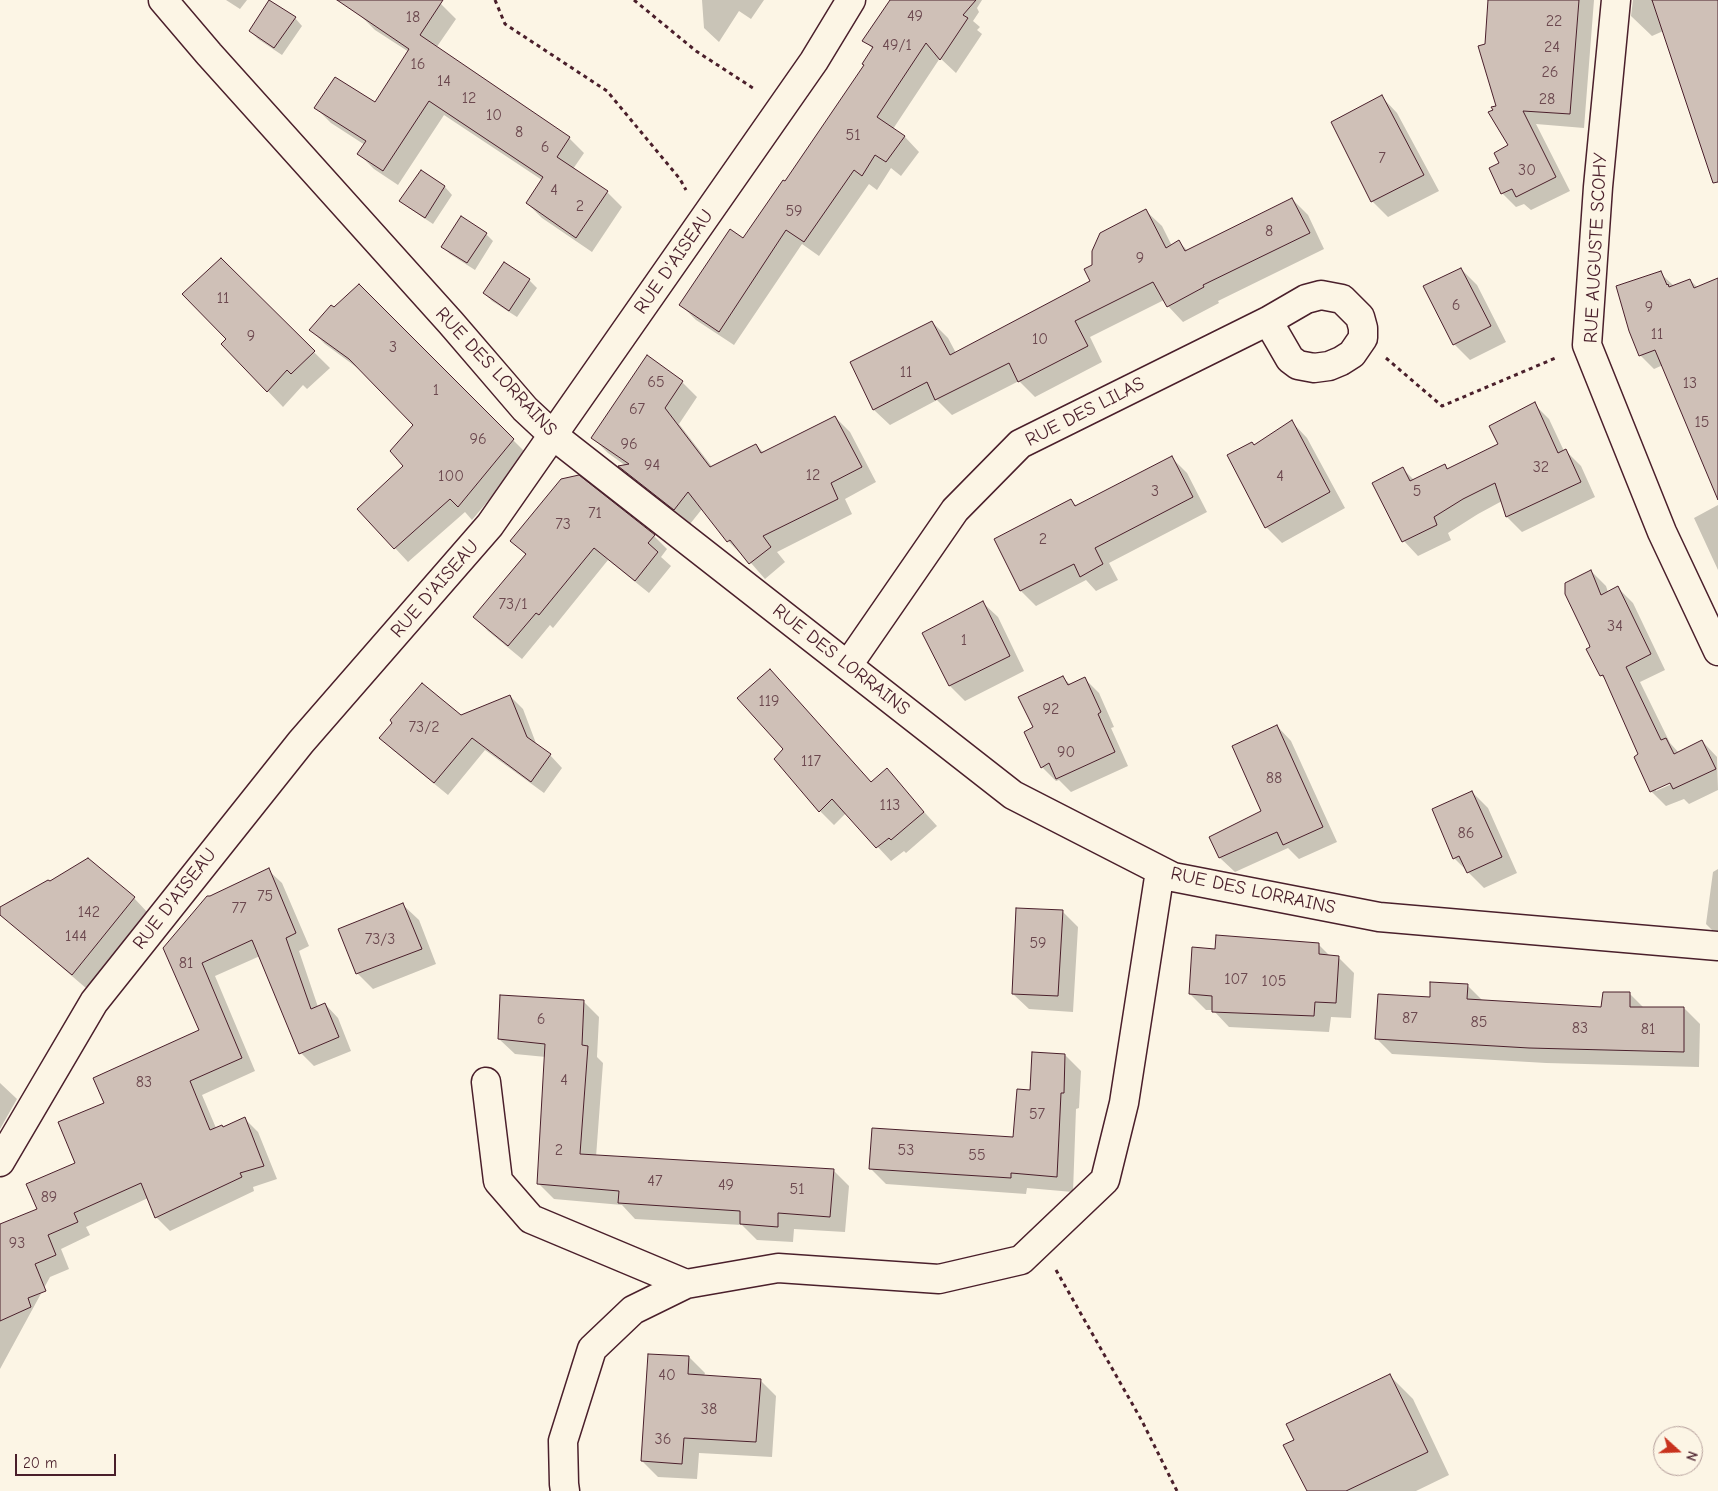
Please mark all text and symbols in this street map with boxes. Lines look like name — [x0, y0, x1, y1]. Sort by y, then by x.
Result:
house number: 49 — [907, 6, 923, 26]
house number: 18 — [406, 7, 420, 27]
house number: 22 — [1546, 11, 1562, 31]
house number: 49/1 — [882, 35, 912, 55]
house number: 24 — [1544, 37, 1560, 57]
house number: 16 — [410, 54, 426, 74]
house number: 26 — [1541, 62, 1559, 82]
house number: 14 — [437, 71, 451, 91]
house number: 12 — [462, 88, 476, 108]
house number: 28 — [1539, 89, 1555, 109]
house number: 10 — [486, 105, 502, 125]
house number: 8 — [515, 122, 523, 142]
house number: 51 — [845, 125, 861, 145]
house number: 6 — [541, 137, 549, 157]
house number: 7 — [1378, 148, 1386, 168]
street label: RUE AUGUSTE SCOHY — [1580, 152, 1612, 344]
house number: 30 — [1518, 160, 1536, 180]
house number: 4 — [550, 180, 558, 200]
house number: 2 — [576, 196, 584, 216]
house number: 59 — [785, 201, 803, 221]
street label: RUE D'AISEAU — [630, 205, 718, 319]
house number: 8 — [1265, 221, 1273, 241]
house number: 9 — [1136, 248, 1144, 268]
house number: 11 — [217, 288, 229, 308]
house number: 6 — [1452, 295, 1460, 315]
house number: 9 — [1645, 297, 1653, 317]
street label: RUE DES LORRAINS — [430, 303, 562, 441]
house number: 11 — [1651, 324, 1663, 344]
house number: 9 — [247, 326, 255, 346]
house number: 10 — [1032, 329, 1048, 349]
house number: 3 — [389, 337, 397, 357]
house number: 11 — [900, 362, 912, 382]
house number: 65 — [647, 372, 665, 392]
street label: RUE DES LILAS — [1022, 372, 1148, 452]
house number: 13 — [1683, 373, 1697, 393]
house number: 1 — [433, 380, 439, 400]
house number: 67 — [629, 399, 645, 419]
house number: 15 — [1694, 412, 1710, 432]
house number: 96 — [469, 429, 487, 449]
house number: 96 — [620, 434, 638, 454]
house number: 94 — [644, 455, 660, 475]
house number: 32 — [1533, 457, 1549, 477]
house number: 12 — [806, 465, 820, 485]
house number: 100 — [438, 466, 464, 486]
house number: 4 — [1276, 466, 1284, 486]
house number: 3 — [1151, 481, 1159, 501]
house number: 5 — [1413, 481, 1421, 501]
house number: 71 — [588, 503, 602, 523]
house number: 73 — [555, 514, 571, 534]
house number: 2 — [1039, 529, 1047, 549]
street label: RUE D'AISEAU — [386, 535, 484, 643]
house number: 73/1 — [499, 594, 527, 614]
street label: RUE DES LORRAINS — [768, 599, 914, 721]
house number: 34 — [1607, 616, 1623, 636]
house number: 1 — [961, 630, 967, 650]
house number: 119 — [758, 691, 780, 711]
house number: 92 — [1043, 699, 1059, 719]
house number: 73/2 — [408, 717, 440, 737]
house number: 90 — [1057, 742, 1075, 762]
house number: 117 — [801, 751, 821, 771]
house number: 88 — [1266, 768, 1282, 788]
house number: 113 — [880, 795, 900, 815]
house number: 86 — [1458, 823, 1474, 843]
street label: RUE D'AISEAU — [128, 844, 222, 954]
street label: RUE DES LORRAINS — [1169, 862, 1337, 920]
house number: 75 — [257, 886, 273, 906]
house number: 77 — [231, 898, 247, 918]
house number: 142 — [78, 902, 100, 922]
house number: 144 — [65, 926, 87, 946]
house number: 73/3 — [365, 929, 395, 949]
house number: 59 — [1029, 933, 1047, 953]
house number: 81 — [179, 953, 193, 973]
house number: 107 — [1224, 969, 1248, 989]
house number: 105 — [1262, 971, 1286, 991]
house number: 87 — [1402, 1008, 1418, 1028]
house number: 6 — [537, 1009, 545, 1029]
house number: 85 — [1471, 1012, 1487, 1032]
house number: 83 — [1572, 1018, 1588, 1038]
house number: 81 — [1641, 1019, 1655, 1039]
house number: 4 — [560, 1070, 568, 1090]
house number: 83 — [136, 1072, 152, 1092]
house number: 57 — [1029, 1104, 1045, 1124]
house number: 2 — [555, 1140, 563, 1160]
house number: 53 — [898, 1140, 914, 1160]
house number: 55 — [968, 1145, 986, 1165]
house number: 47 — [647, 1171, 663, 1191]
house number: 49 — [718, 1175, 734, 1195]
house number: 51 — [789, 1179, 805, 1199]
house number: 89 — [41, 1187, 57, 1207]
house number: 93 — [9, 1233, 25, 1253]
house number: 40 — [658, 1365, 676, 1385]
house number: 38 — [701, 1399, 717, 1419]
north arrow — [1653, 1426, 1703, 1476]
house number: 36 — [655, 1429, 671, 1449]
scale bar — [18, 1444, 119, 1476]
text: N — [1682, 1449, 1701, 1463]
text: 20 m — [23, 1454, 57, 1472]

